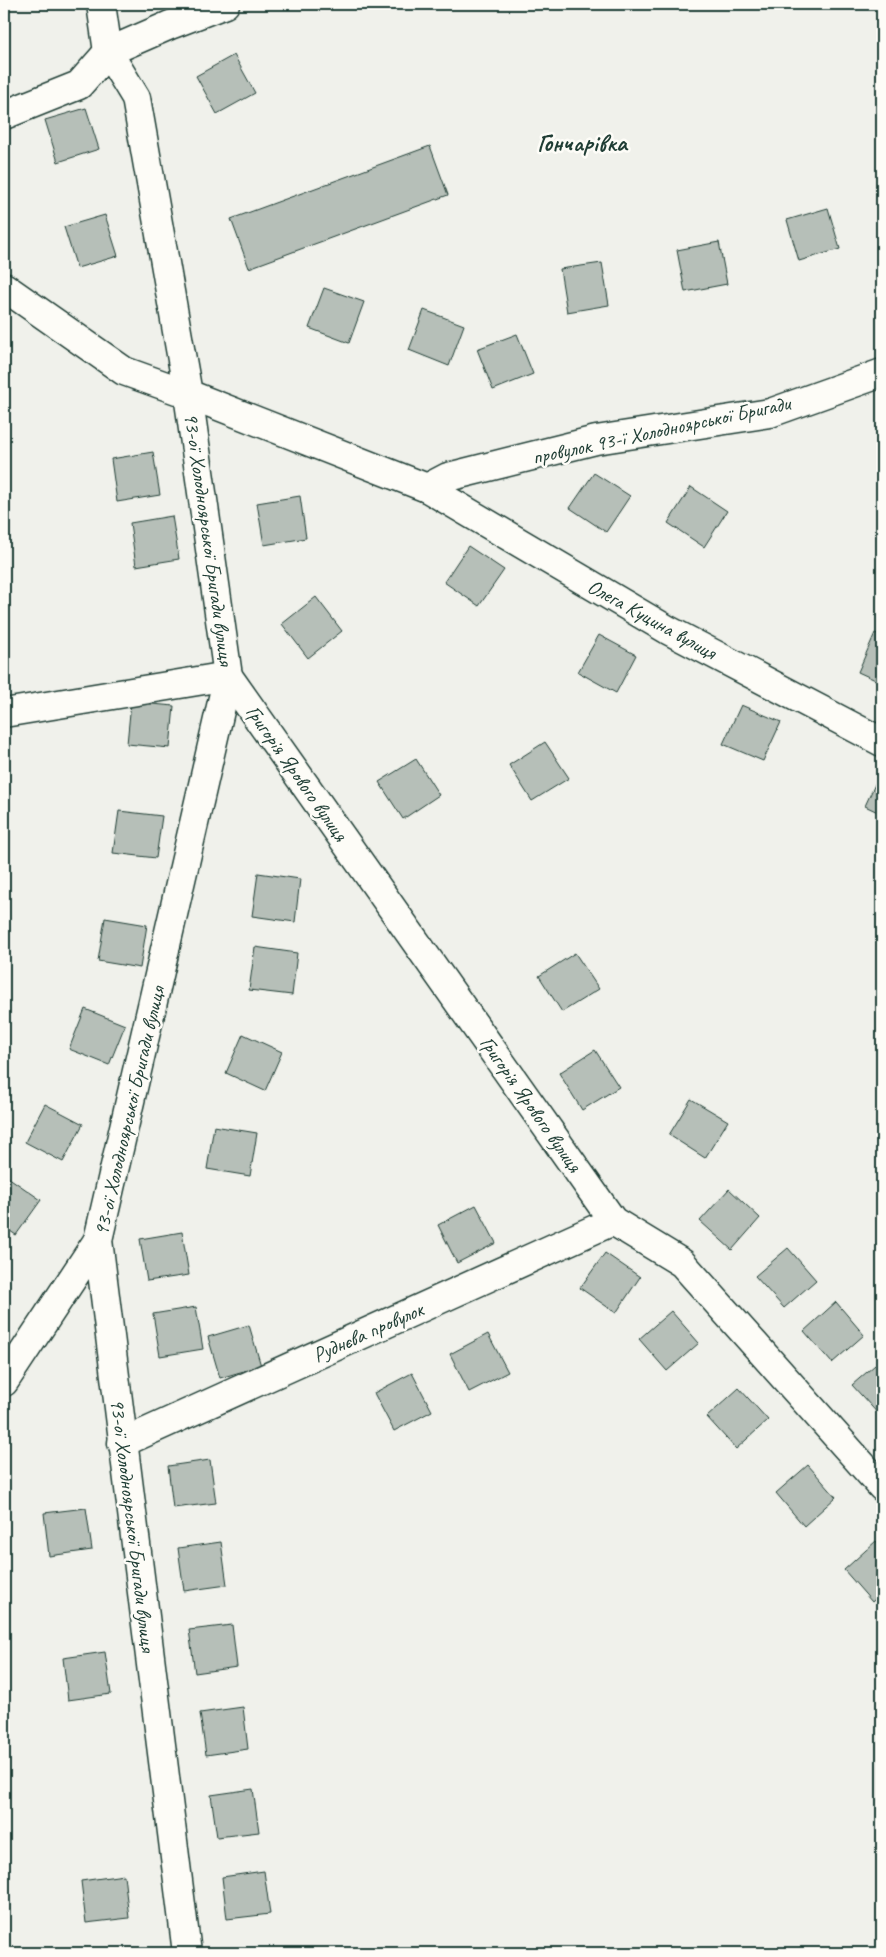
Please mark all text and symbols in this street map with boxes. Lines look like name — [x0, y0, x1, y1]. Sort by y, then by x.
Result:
district label: Гончарівка — [537, 128, 629, 158]
street label: провулок 93-ї Холодноярської Бригади — [530, 389, 795, 470]
street label: 93-ої Холодноярської Бригади вулиця — [178, 411, 240, 669]
street label: Олега Куцина вулиця — [583, 573, 722, 666]
street label: Григорія Ярового вулиця — [240, 700, 354, 847]
street label: 93-ої Холодноярської Бригади вулиця — [88, 982, 171, 1238]
street label: Григорія Ярового вулиця — [474, 1031, 588, 1178]
street label: Руднєва провулок — [309, 1295, 429, 1368]
street label: 93-ої Холодноярської Бригади вулиця — [105, 1397, 162, 1655]

